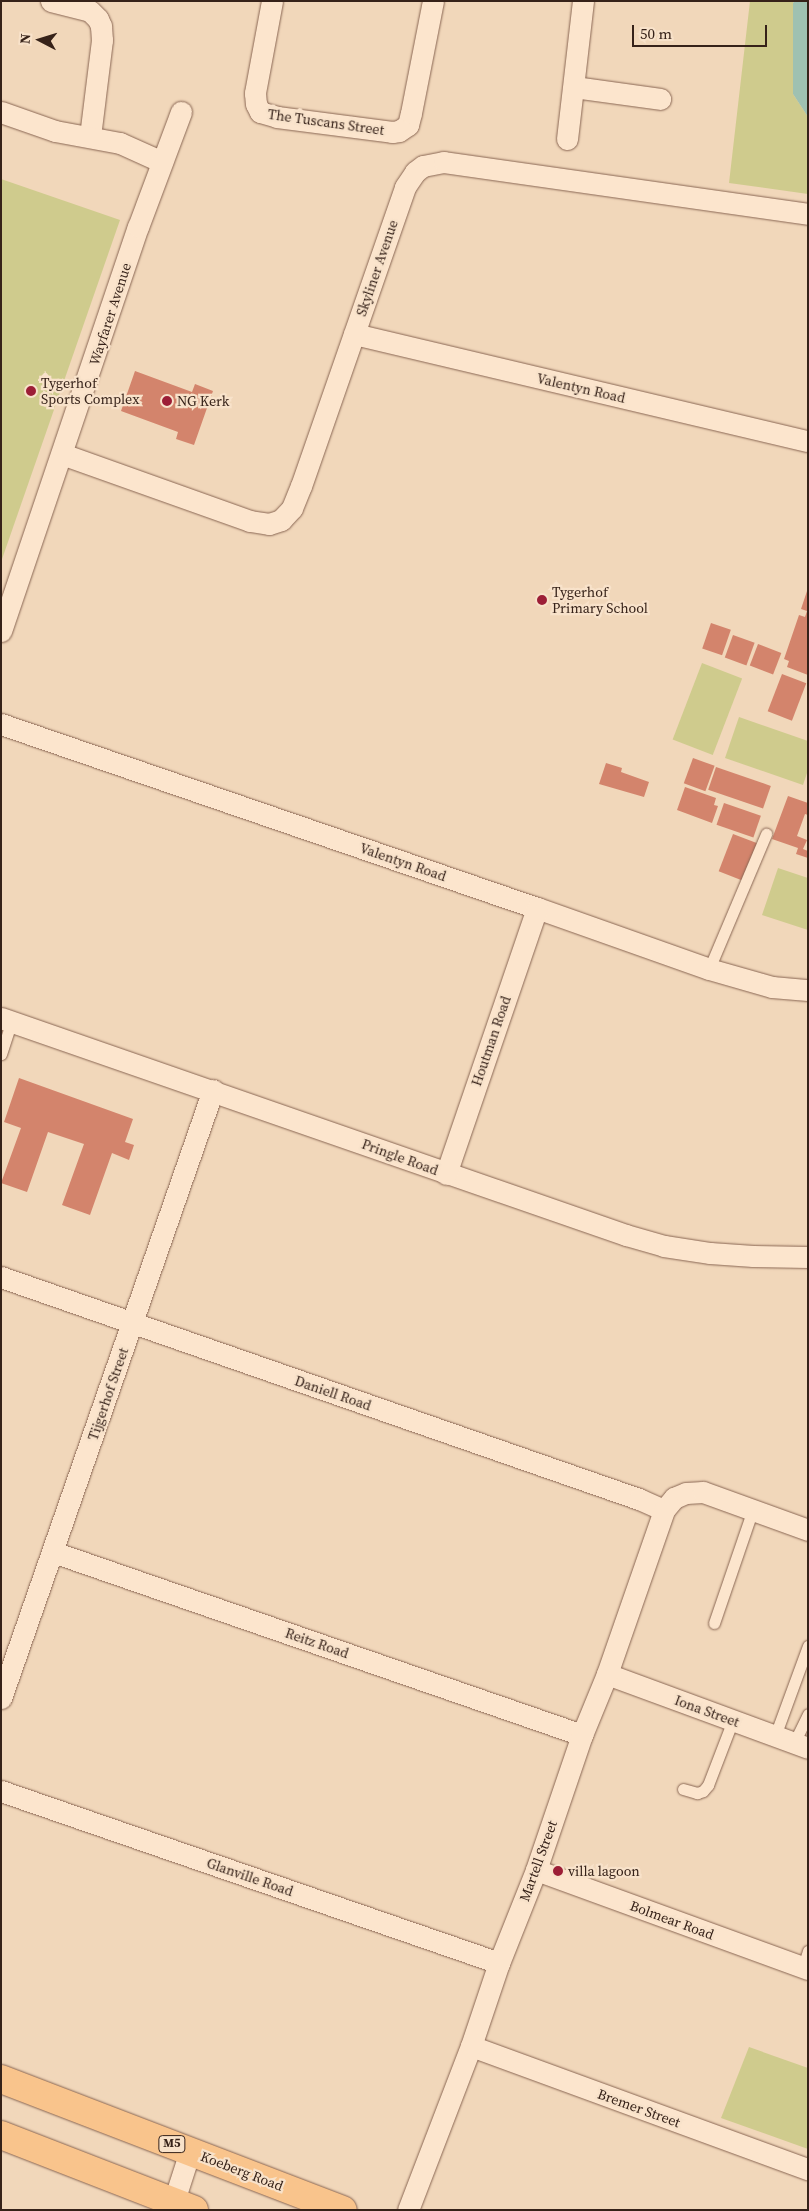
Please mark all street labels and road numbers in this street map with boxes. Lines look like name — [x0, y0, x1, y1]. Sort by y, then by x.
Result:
street label: The Tuscans Street — [267, 106, 385, 138]
street label: Skyliner Avenue — [353, 218, 401, 318]
street label: Wayfarer Avenue — [86, 261, 134, 367]
street label: Valentyn Road — [535, 370, 627, 406]
street label: Valentyn Road — [358, 839, 448, 885]
street label: Houtman Road — [468, 994, 514, 1088]
street label: Pringle Road — [359, 1135, 441, 1179]
street label: Tijgerhof Street — [84, 1345, 132, 1443]
street label: Daniell Road — [292, 1372, 374, 1414]
street label: Reitz Road — [283, 1624, 351, 1662]
street label: Iona Street — [672, 1692, 742, 1730]
street label: Martell Street — [516, 1818, 560, 1904]
street label: Glanville Road — [205, 1854, 295, 1900]
street label: Bolmear Road — [628, 1897, 716, 1943]
street label: Bremer Street — [595, 2085, 683, 2131]
road number: M5 — [158, 2134, 186, 2154]
street label: Koeberg Road — [198, 2148, 286, 2194]

